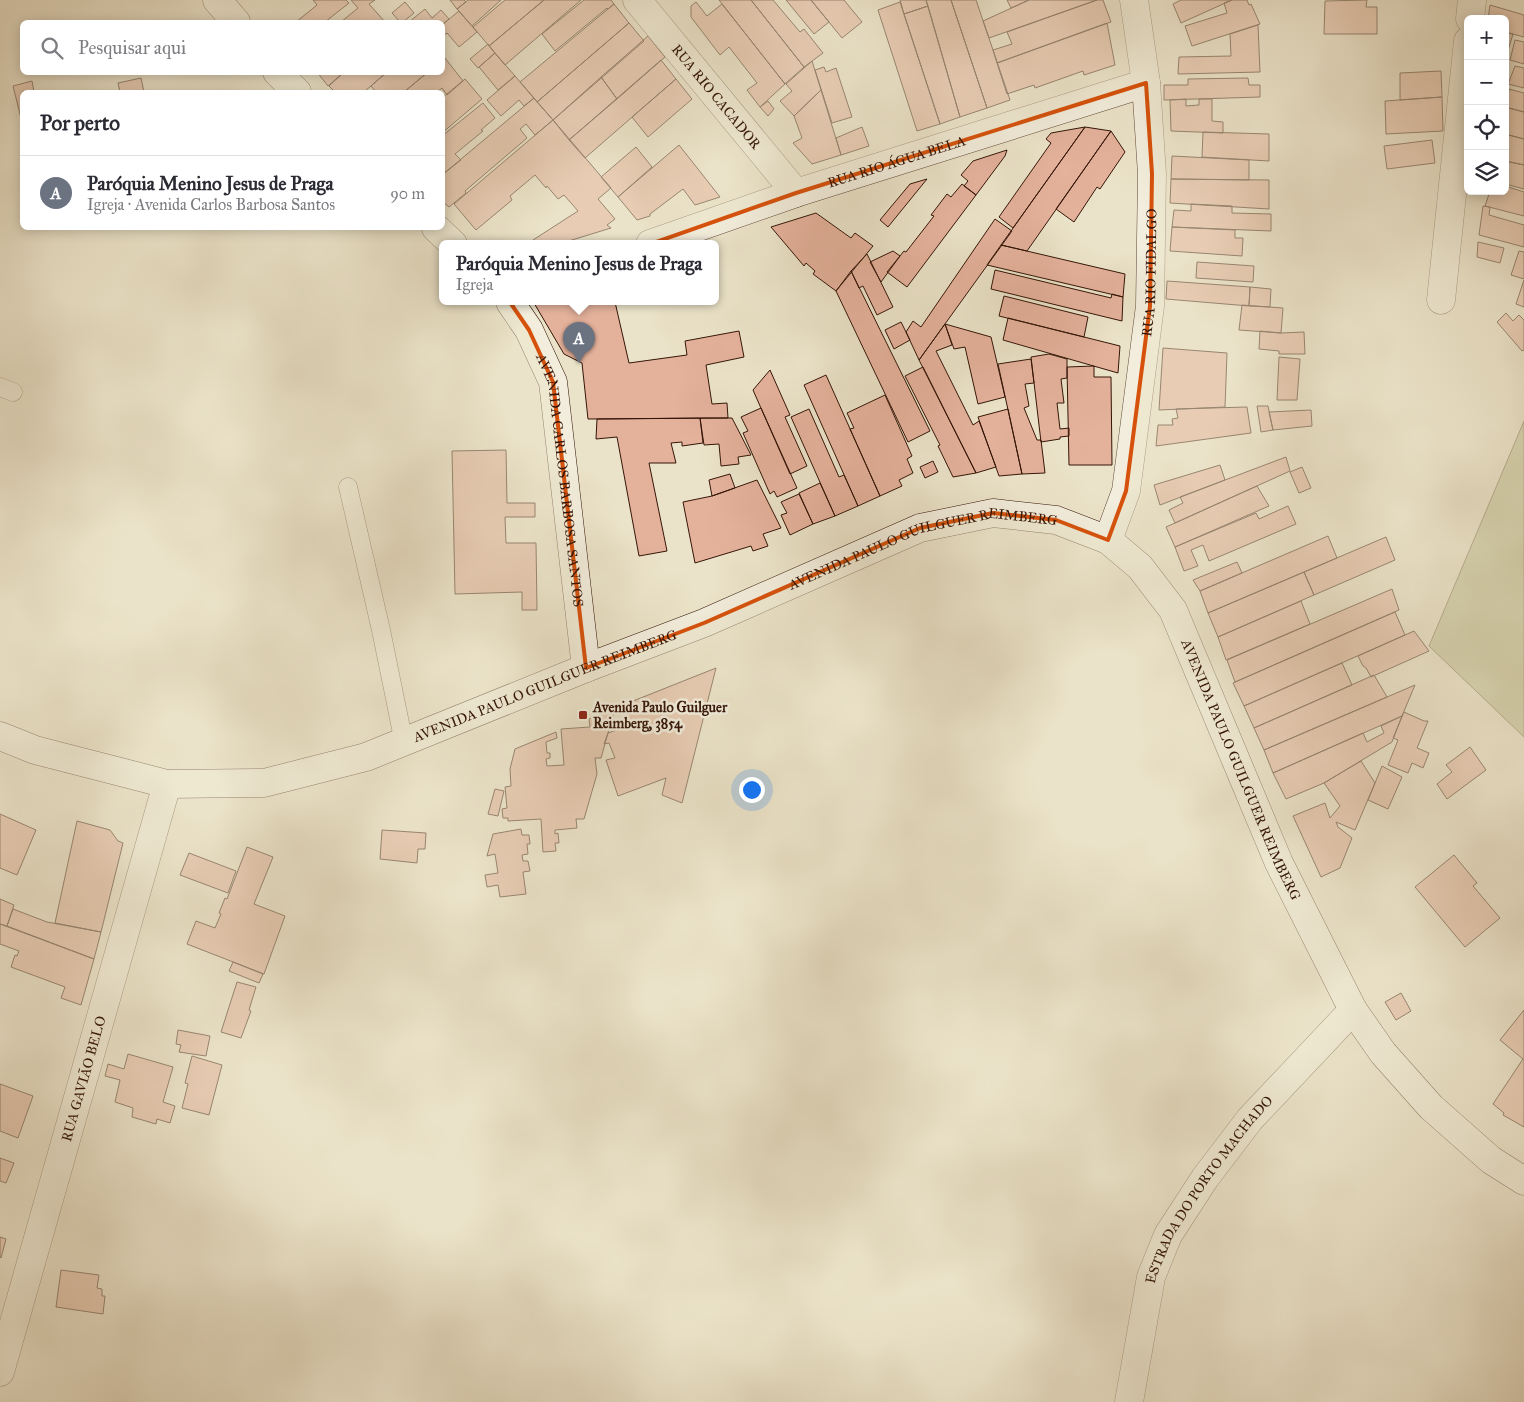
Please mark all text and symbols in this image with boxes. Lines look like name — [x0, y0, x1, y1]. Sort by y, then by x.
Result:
map controls — [1464, 15, 1509, 195]
button: + — [1464, 15, 1509, 60]
search box — [20, 20, 445, 75]
icon: search — [38, 34, 66, 62]
text: Pesquisar aqui — [78, 36, 186, 59]
street label: RUA RIO CACADOR — [668, 41, 765, 154]
button: − — [1464, 60, 1509, 105]
button: locate — [1464, 105, 1509, 150]
text: Por perto — [40, 110, 120, 136]
street label: RUA RIO ÁGUA BELA — [826, 132, 968, 192]
button: layers — [1464, 150, 1509, 195]
text: Paróquia Menino Jesus de Praga — [87, 172, 333, 195]
text: A — [51, 184, 61, 203]
text: 90 m — [390, 184, 425, 203]
text: Igreja · Avenida Carlos Barbosa Santos — [87, 195, 335, 214]
street label: RUA RIO FIDALGO — [1138, 208, 1160, 338]
popup — [439, 240, 719, 305]
text: Paróquia Menino Jesus de Praga — [456, 252, 702, 275]
text: Igreja — [456, 275, 493, 294]
pin: A — [563, 322, 595, 363]
street label: AVENIDA CARLOS BARBOSA SANTOS — [532, 350, 587, 608]
street label: AVENIDA PAULO GUILGUER REIMBERG — [785, 505, 1058, 594]
street label: AVENIDA PAULO GUILGUER REIMBERG — [410, 626, 679, 746]
street label: AVENIDA PAULO GUILGUER REIMBERG — [1177, 636, 1304, 903]
place label: Avenida Paulo Guilguer Reimberg, 3854 — [592, 699, 728, 733]
marker: Avenida Paulo Guilguer Reimberg, 3854 — [577, 709, 589, 721]
your location — [739, 777, 765, 803]
street label: RUA GAVIÃO BELO — [58, 1014, 110, 1143]
street label: ESTRADA DO PORTO MACHADO — [1142, 1092, 1276, 1285]

